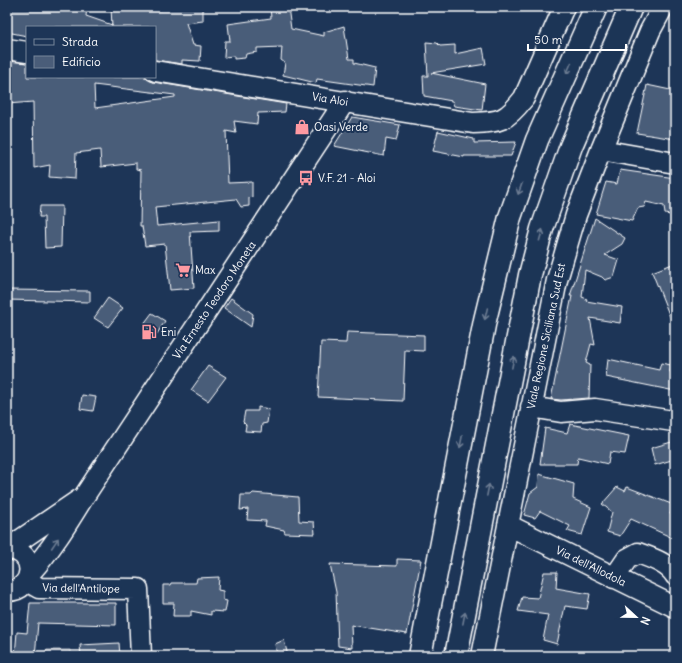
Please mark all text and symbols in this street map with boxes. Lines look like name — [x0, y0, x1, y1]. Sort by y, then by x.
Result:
legend — [26, 26, 156, 78]
scale bar — [528, 26, 626, 52]
text: 50 m — [534, 32, 563, 47]
text: Strada — [62, 34, 98, 49]
text: Edificio — [62, 54, 101, 69]
one-way arrow — [565, 62, 572, 74]
street label: Via Aloi — [311, 89, 349, 109]
shop icon: Oasi Verde — [293, 118, 311, 136]
place label: Oasi Verde — [314, 120, 368, 134]
bus stop icon: V.F. 21 - Aloi — [297, 169, 315, 187]
place label: V.F. 21 - Aloi — [318, 171, 375, 185]
one-way arrow — [516, 182, 523, 195]
one-way arrow — [537, 229, 545, 242]
street label: Via Ernesto Teodoro Moneta — [169, 238, 259, 362]
supermarket icon: Max — [174, 261, 192, 279]
street label: Viale Regione Siciliana Sud Est — [524, 261, 568, 410]
place label: Max — [195, 263, 216, 277]
one-way arrow — [481, 307, 489, 320]
fuel station icon: Eni — [140, 323, 158, 341]
place label: Eni — [161, 325, 176, 339]
one-way arrow — [509, 356, 517, 369]
one-way arrow — [457, 435, 465, 448]
one-way arrow — [485, 484, 493, 497]
one-way arrow — [51, 537, 59, 548]
street label: Via dell'Allodola — [553, 543, 629, 589]
street label: Via dell'Antilope — [42, 580, 120, 596]
north arrow — [616, 597, 656, 637]
one-way arrow — [460, 612, 468, 625]
text: N — [637, 615, 653, 627]

